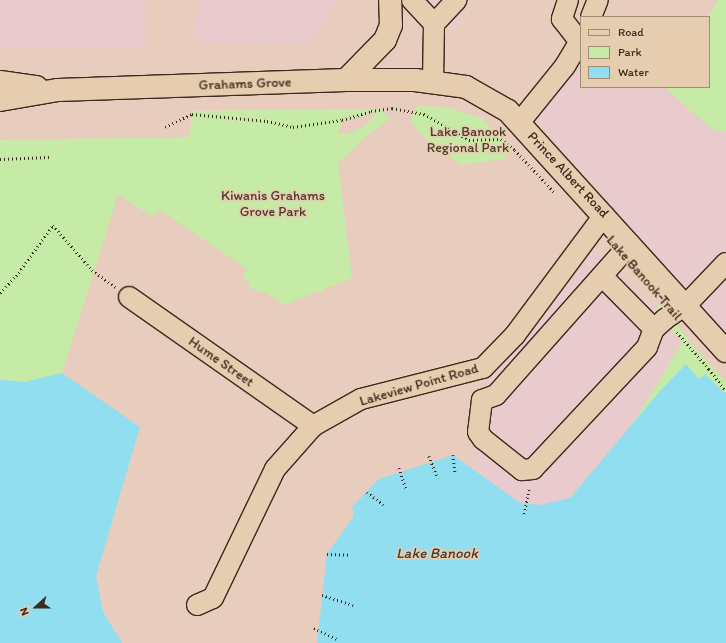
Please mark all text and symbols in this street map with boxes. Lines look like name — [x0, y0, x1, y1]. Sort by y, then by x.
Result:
legend — [580, 16, 710, 88]
text: Road — [618, 25, 644, 39]
text: Park — [618, 45, 642, 59]
text: Water — [618, 65, 649, 79]
street label: Grahams Grove — [198, 74, 292, 94]
park label: Lake Banook Regional Park — [427, 124, 509, 156]
street label: Prince Albert Road — [524, 128, 612, 222]
park label: Kiwanis Grahams Grove Park — [221, 188, 325, 220]
street label: Lake Banook Trail — [602, 232, 686, 324]
street label: Hume Street — [185, 333, 257, 391]
street label: Lakeview Point Road — [358, 360, 480, 410]
water label: Lake Banook — [396, 545, 478, 563]
north arrow — [16, 587, 56, 627]
text: N — [17, 606, 32, 617]

